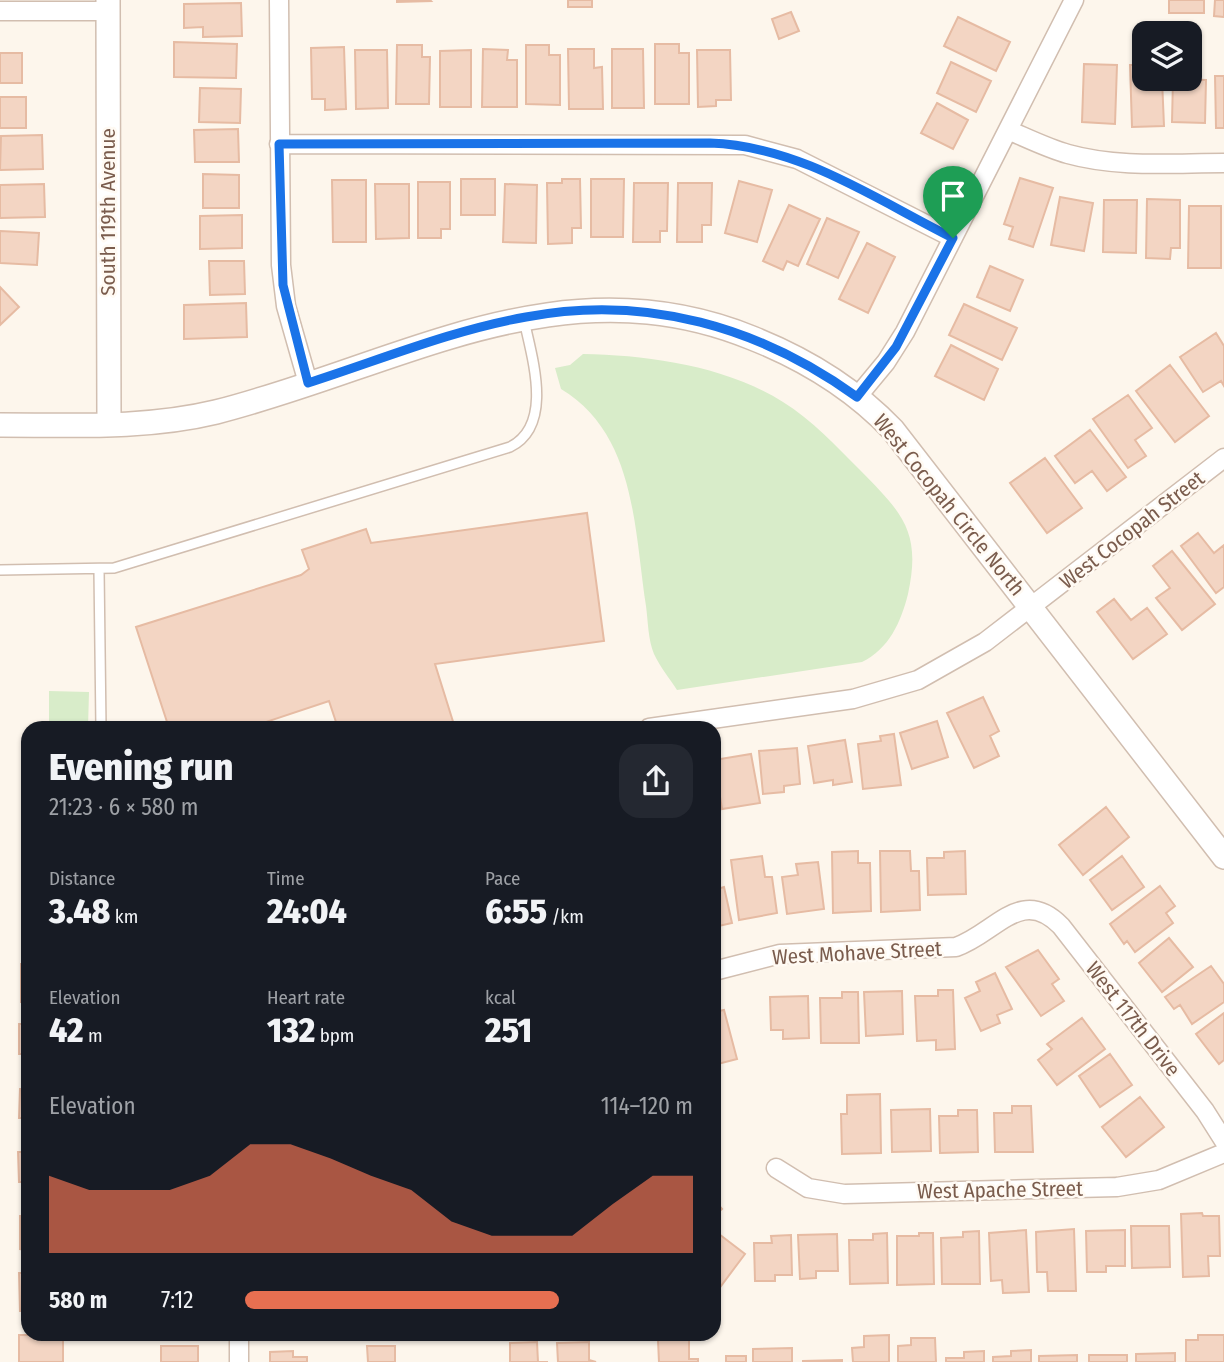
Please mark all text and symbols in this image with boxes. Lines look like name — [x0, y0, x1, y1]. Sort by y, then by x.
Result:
map controls — [1132, 21, 1202, 91]
button: layers — [1132, 21, 1202, 91]
street label: South 119th Avenue — [95, 128, 121, 296]
pin — [923, 166, 983, 238]
icon: arrive — [934, 177, 972, 215]
street label: West Cocopah Circle North — [868, 409, 1030, 601]
street label: West Cocopah Street — [1054, 465, 1210, 595]
text: Evening run — [49, 744, 233, 790]
button: share — [619, 744, 693, 818]
text: 21:23 · 6 × 580 m — [49, 793, 198, 821]
text: Distance — [49, 867, 116, 890]
text: Time — [267, 867, 305, 890]
text: Pace — [485, 867, 520, 890]
text: 3.48 — [49, 890, 110, 932]
text: 24:04 — [267, 890, 347, 932]
text: 6:55 — [485, 890, 547, 932]
text: km — [110, 905, 138, 928]
text: /km — [547, 905, 584, 928]
street label: West Mohave Street — [771, 936, 943, 970]
street label: West 117th Drive — [1080, 956, 1186, 1082]
text: Elevation — [49, 986, 121, 1009]
text: Heart rate — [267, 986, 345, 1009]
text: kcal — [485, 986, 516, 1009]
text: 42 — [49, 1009, 83, 1051]
text: 132 — [267, 1009, 315, 1051]
text: 251 — [485, 1009, 532, 1051]
text: m — [83, 1024, 103, 1047]
text: bpm — [315, 1024, 354, 1047]
text: Elevation — [49, 1092, 136, 1120]
text: 114–120 m — [601, 1092, 693, 1120]
street label: West Apache Street — [917, 1176, 1083, 1204]
text: 580 m — [49, 1286, 107, 1314]
text: 7:12 — [161, 1286, 193, 1314]

